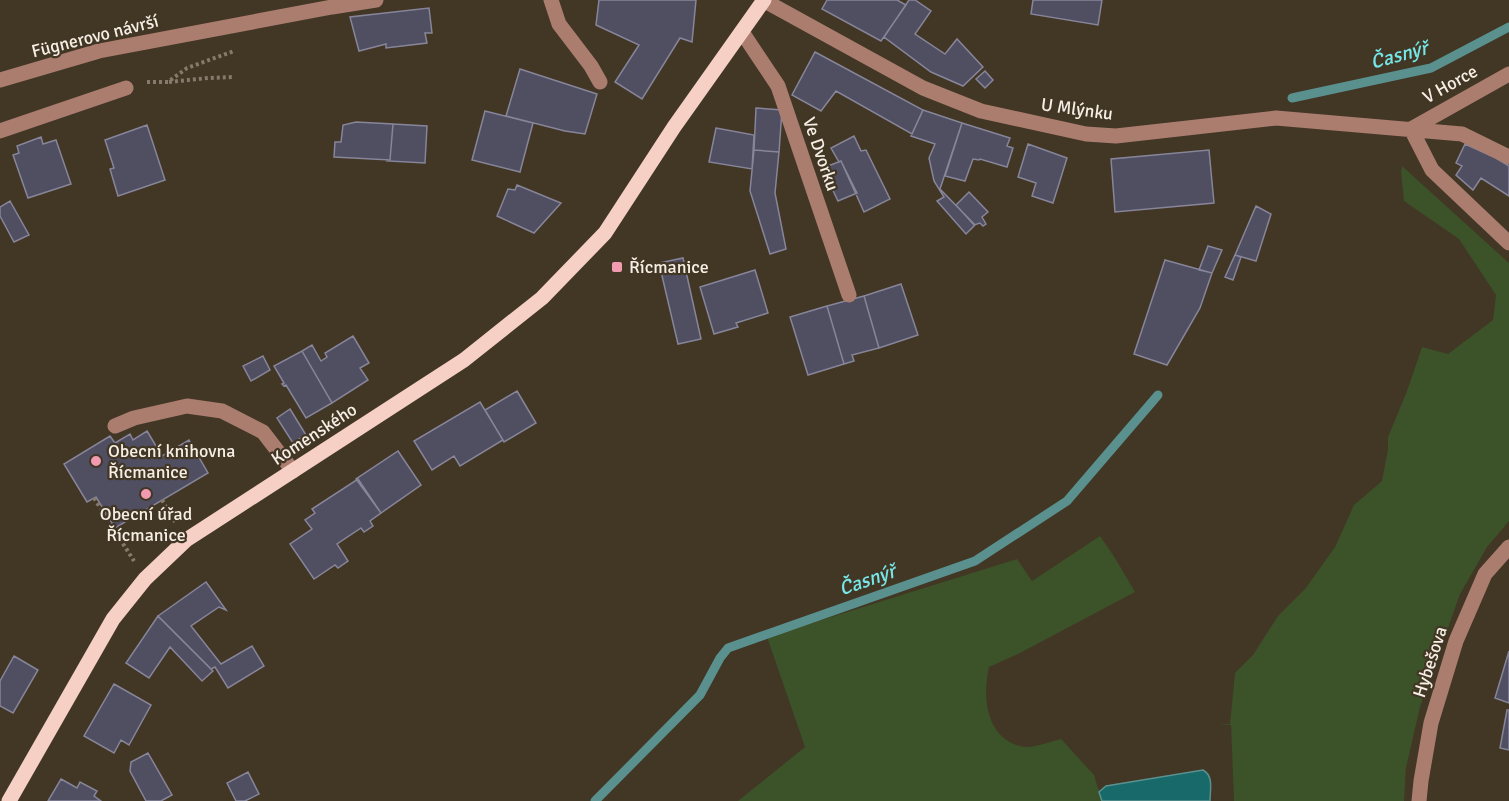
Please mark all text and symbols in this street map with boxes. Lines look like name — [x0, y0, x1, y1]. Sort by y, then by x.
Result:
street label: Fügnerovo návrší — [29, 10, 161, 62]
water label: Časnýř — [1368, 34, 1434, 75]
street label: V Horce — [1419, 60, 1481, 108]
street label: U Mlýnku — [1040, 93, 1114, 125]
street label: Ve Dvorku — [798, 114, 844, 194]
place label: Řícmanice — [629, 256, 709, 278]
marker: Řícmanice — [610, 260, 624, 274]
street label: Komenského — [267, 398, 361, 470]
place label: Obecní knihovna Řícmanice — [108, 440, 235, 483]
marker: Obecní knihovna Řícmanice — [89, 454, 103, 468]
marker: Obecní úřad Řícmanice — [139, 487, 153, 501]
place label: Obecní úřad Řícmanice — [100, 503, 192, 546]
water label: Časnýř — [835, 558, 902, 601]
street label: Hybešova — [1408, 624, 1452, 700]

